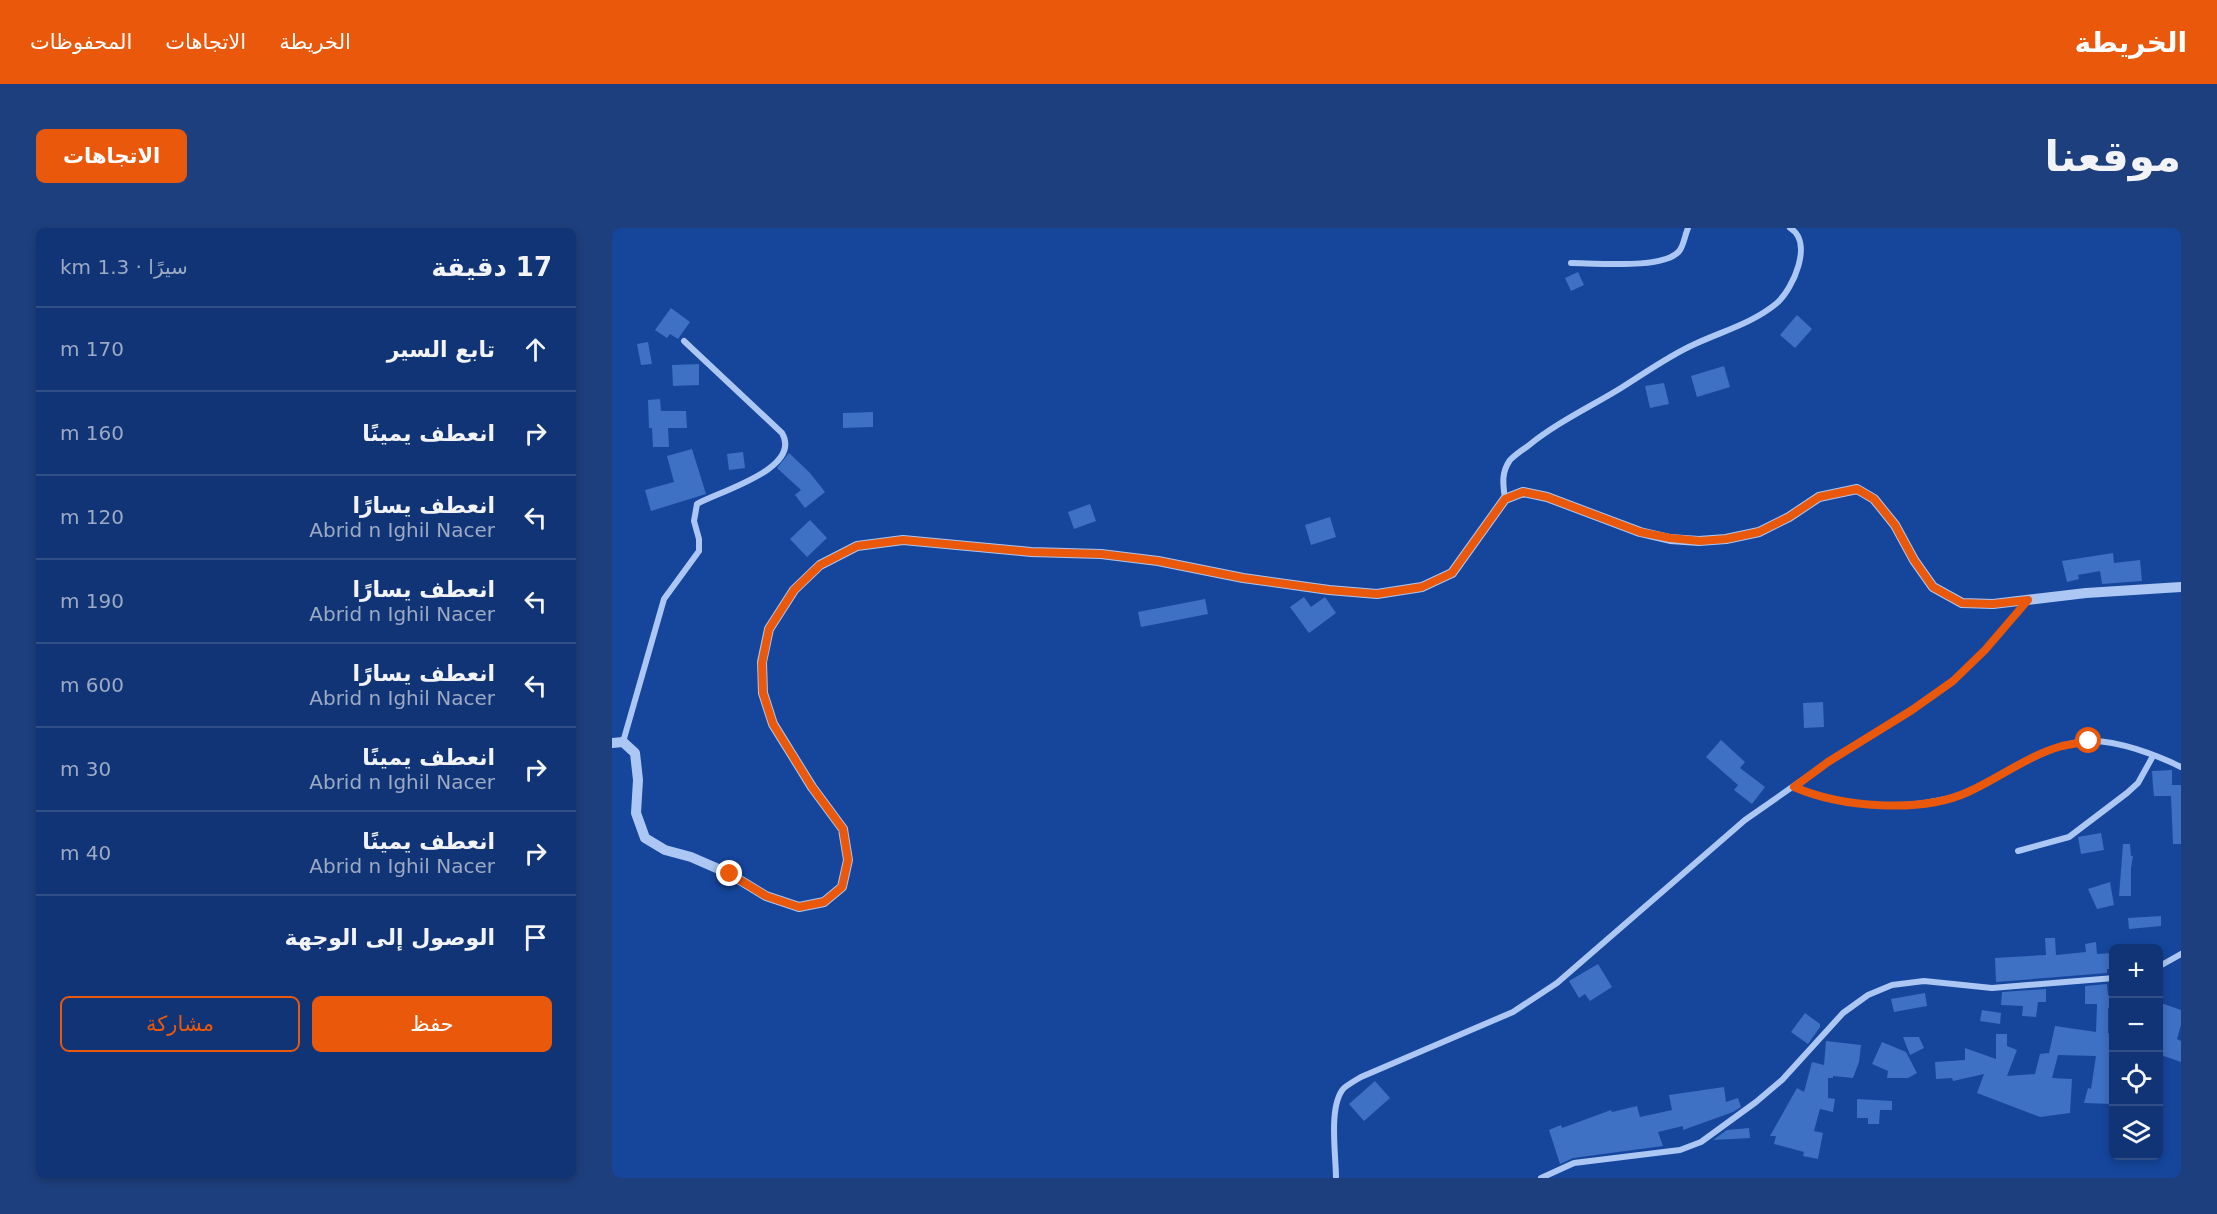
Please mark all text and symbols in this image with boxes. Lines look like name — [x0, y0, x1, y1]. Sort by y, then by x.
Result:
text: الخريطة — [2075, 26, 2187, 59]
text: المحفوظات — [30, 30, 132, 54]
text: الاتجاهات — [165, 30, 246, 54]
text: الخريطة — [279, 30, 351, 54]
button: الاتجاهات — [36, 129, 187, 183]
text: موقعنا — [2045, 132, 2181, 181]
text: 17 دقيقة — [431, 252, 552, 282]
text: سيرًا · 1.3 km — [60, 255, 188, 279]
icon: ahead — [519, 333, 552, 366]
text: 170 m — [60, 337, 124, 361]
text: تابع السير — [387, 337, 495, 362]
icon: right — [519, 417, 552, 450]
text: 160 m — [60, 421, 124, 445]
text: انعطف يمينًا — [362, 421, 495, 446]
text: انعطف يسارًا — [352, 493, 495, 518]
icon: left — [519, 501, 552, 534]
text: 120 m — [60, 505, 124, 529]
text: Abrid n Ighil Nacer — [309, 518, 495, 542]
text: انعطف يسارًا — [352, 577, 495, 602]
icon: left — [519, 585, 552, 618]
text: 190 m — [60, 589, 124, 613]
text: Abrid n Ighil Nacer — [309, 602, 495, 626]
text: انعطف يسارًا — [352, 661, 495, 686]
icon: left — [519, 669, 552, 702]
text: 600 m — [60, 673, 124, 697]
text: Abrid n Ighil Nacer — [309, 686, 495, 710]
route start — [2075, 727, 2101, 753]
text: انعطف يمينًا — [362, 745, 495, 770]
icon: right — [519, 753, 552, 786]
text: 30 m — [60, 757, 111, 781]
text: Abrid n Ighil Nacer — [309, 770, 495, 794]
text: انعطف يمينًا — [362, 829, 495, 854]
icon: right — [519, 837, 552, 870]
text: 40 m — [60, 841, 111, 865]
text: Abrid n Ighil Nacer — [309, 854, 495, 878]
route end — [716, 860, 742, 886]
icon: arrive — [519, 921, 552, 954]
text: الوصول إلى الوجهة — [285, 925, 495, 950]
map controls — [2109, 944, 2163, 1160]
button: + — [2109, 944, 2163, 998]
button: مشاركة — [60, 996, 300, 1052]
button: حفظ — [312, 996, 552, 1052]
button: − — [2109, 998, 2163, 1052]
button: locate — [2109, 1052, 2163, 1106]
button: layers — [2109, 1106, 2163, 1160]

